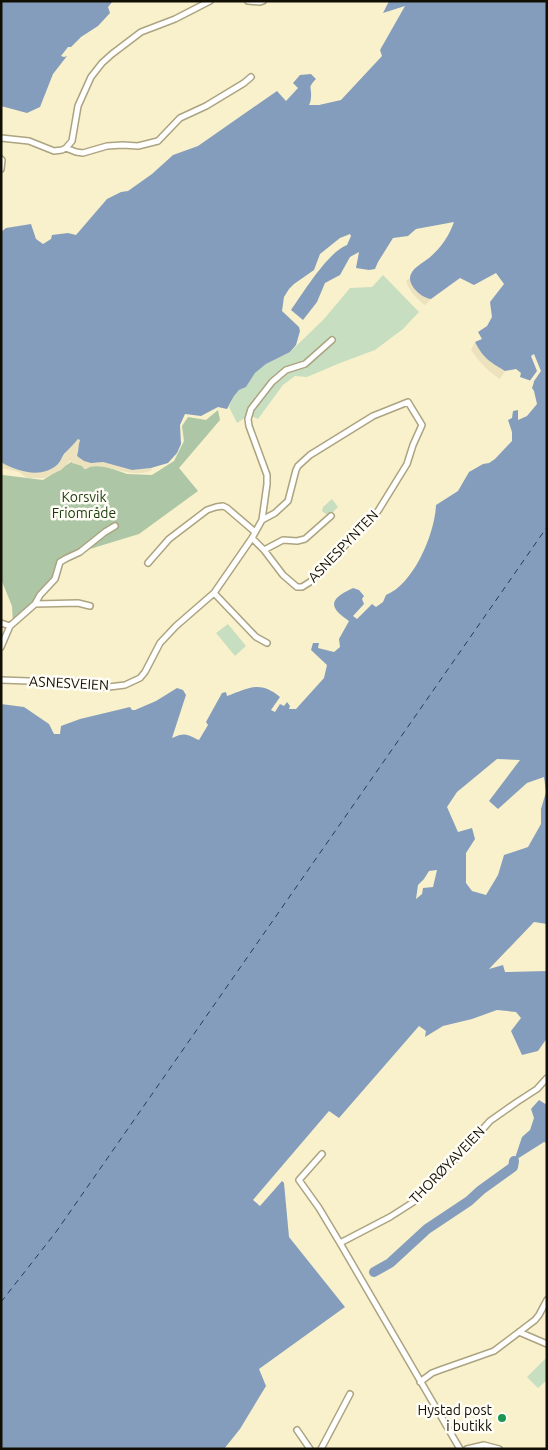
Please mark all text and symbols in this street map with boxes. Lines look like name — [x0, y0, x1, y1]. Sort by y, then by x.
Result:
park label: Korsvik Friområde — [52, 489, 116, 521]
street label: ASNESPYNTEN — [305, 507, 381, 585]
street label: ASNESVEIEN — [29, 673, 109, 693]
street label: THORØYAVEIEN — [406, 1123, 488, 1207]
place label: Hystad post i butikk — [417, 1402, 492, 1434]
marker: Hystad post i butikk — [496, 1412, 508, 1424]

